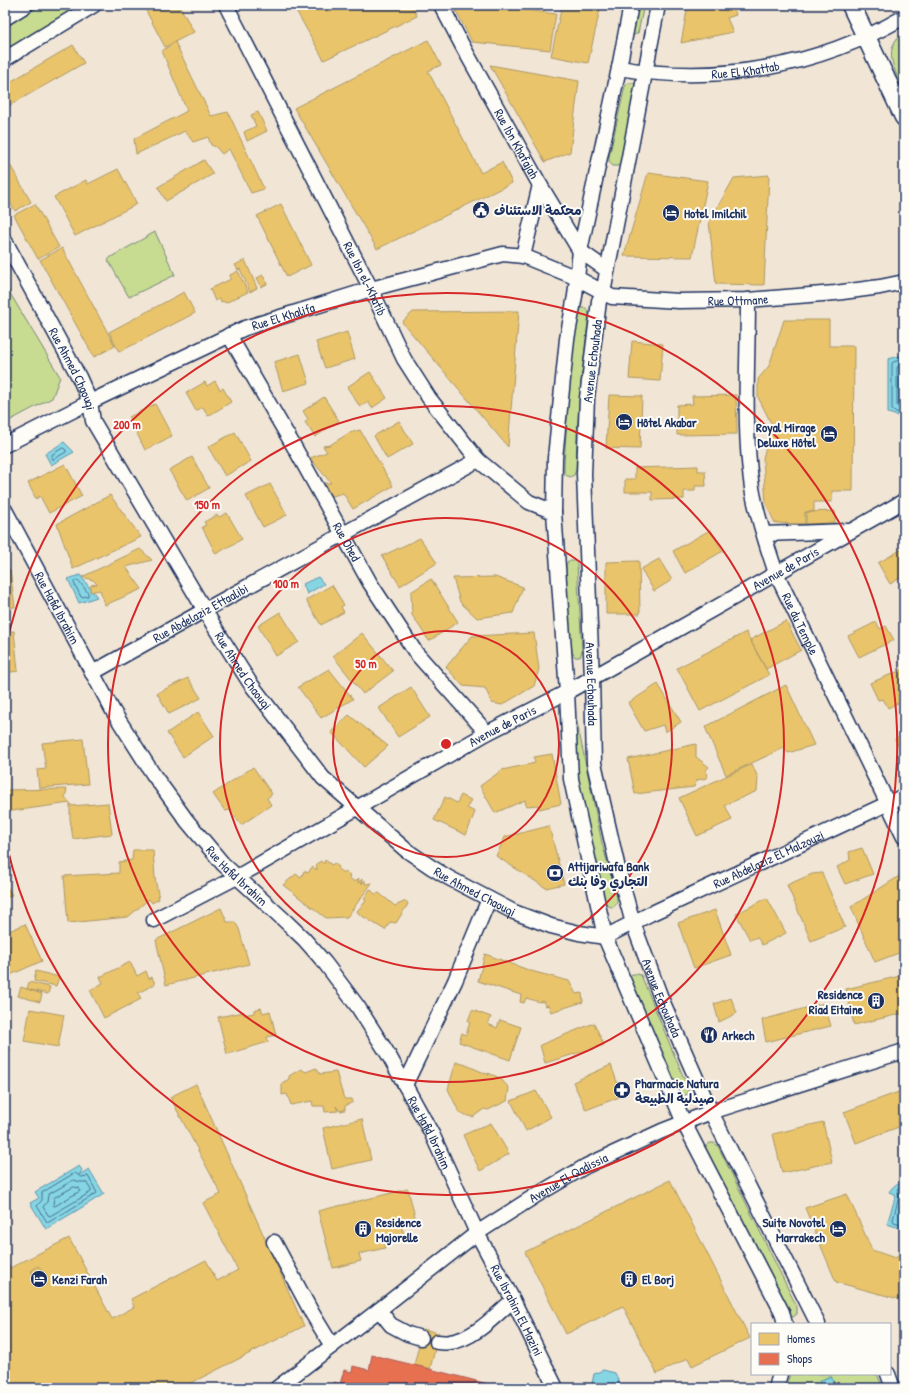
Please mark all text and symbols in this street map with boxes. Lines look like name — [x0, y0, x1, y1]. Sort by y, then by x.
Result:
street label: Rue El Khattab — [711, 56, 781, 83]
street label: Rue Ibn Khafajah — [490, 105, 544, 182]
public building icon: محكمة الاستئناف — [471, 200, 491, 220]
place label: محكمة الاستئناف — [494, 201, 582, 219]
hotel icon: Hotel Imilchil — [661, 203, 681, 223]
place label: Hotel Imilchil — [684, 204, 747, 222]
street label: Rue Ibn el-Khatib — [339, 238, 391, 319]
street label: Rue Ottmane — [708, 289, 769, 310]
street label: Rue El Khalifa — [249, 298, 317, 334]
street label: Avenue Echouhada — [578, 319, 606, 403]
street label: Rue Ahmed Chaouqi — [45, 324, 100, 411]
hotel icon: Hôtel Akabar — [614, 412, 634, 432]
place label: Hôtel Akabar — [637, 413, 698, 431]
text: 200 m — [113, 416, 141, 433]
place label: Royal Mirage Deluxe Hôtel — [756, 418, 817, 451]
hotel icon: Royal Mirage Deluxe Hôtel — [819, 424, 839, 444]
text: 150 m — [194, 496, 220, 513]
street label: Rue Ohed — [329, 519, 365, 565]
street label: Avenue de Paris — [749, 542, 822, 594]
street label: Rue Hafid Ibrahim — [31, 568, 84, 647]
text: 100 m — [273, 575, 299, 592]
street label: Rue Abdelaziz Ettaalibi — [149, 579, 251, 646]
street label: Rue du Temple — [778, 590, 823, 658]
street label: Rue Ahmed Chaouqi — [211, 628, 276, 713]
street label: Avenue Echouhada — [582, 642, 602, 726]
text: 50 m — [355, 655, 377, 672]
street label: Avenue de Paris — [465, 700, 539, 751]
centre of rings — [439, 737, 453, 751]
street label: Rue Abdelaziz El Malzouzi — [710, 826, 827, 892]
street label: Rue Hafid Ibrahim — [202, 842, 272, 910]
place label: Attijariwafa Bank التجاري وفا بنك — [568, 857, 650, 892]
street label: Rue Ahmed Chaouqi — [431, 862, 519, 920]
bank icon: Attijariwafa Bank التجاري وفا بنك — [545, 863, 565, 883]
street label: Avenue Echouhada — [638, 956, 686, 1040]
place label: Residence Riad Eitaine — [809, 985, 864, 1018]
building icon: Residence Riad Eitaine — [866, 991, 886, 1011]
restaurant icon: Arkech — [699, 1025, 719, 1045]
place label: Arkech — [722, 1026, 755, 1044]
place label: Pharmacie Natura صيدلية الطبيعة — [635, 1074, 720, 1107]
pharmacy icon: Pharmacie Natura صيدلية الطبيعة — [612, 1080, 632, 1100]
street label: Rue Hafid Ibrahim — [404, 1093, 456, 1172]
street label: Avenue El Qadissia — [525, 1148, 611, 1207]
place label: Residence Majorelle — [376, 1213, 422, 1246]
place label: Suite Novotel Marrakech — [763, 1213, 826, 1246]
building icon: Residence Majorelle — [353, 1219, 373, 1239]
hotel icon: Suite Novotel Marrakech — [828, 1219, 848, 1239]
street label: Rue Ibrahim El Mazini — [486, 1261, 548, 1359]
hotel icon: Kenzi Farah — [29, 1269, 49, 1289]
building icon: El Borj — [619, 1269, 639, 1289]
place label: Kenzi Farah — [52, 1270, 107, 1288]
place label: El Borj — [642, 1270, 674, 1288]
legend — [751, 1323, 891, 1375]
text: Homes — [787, 1330, 815, 1347]
text: Shops — [787, 1350, 813, 1367]

